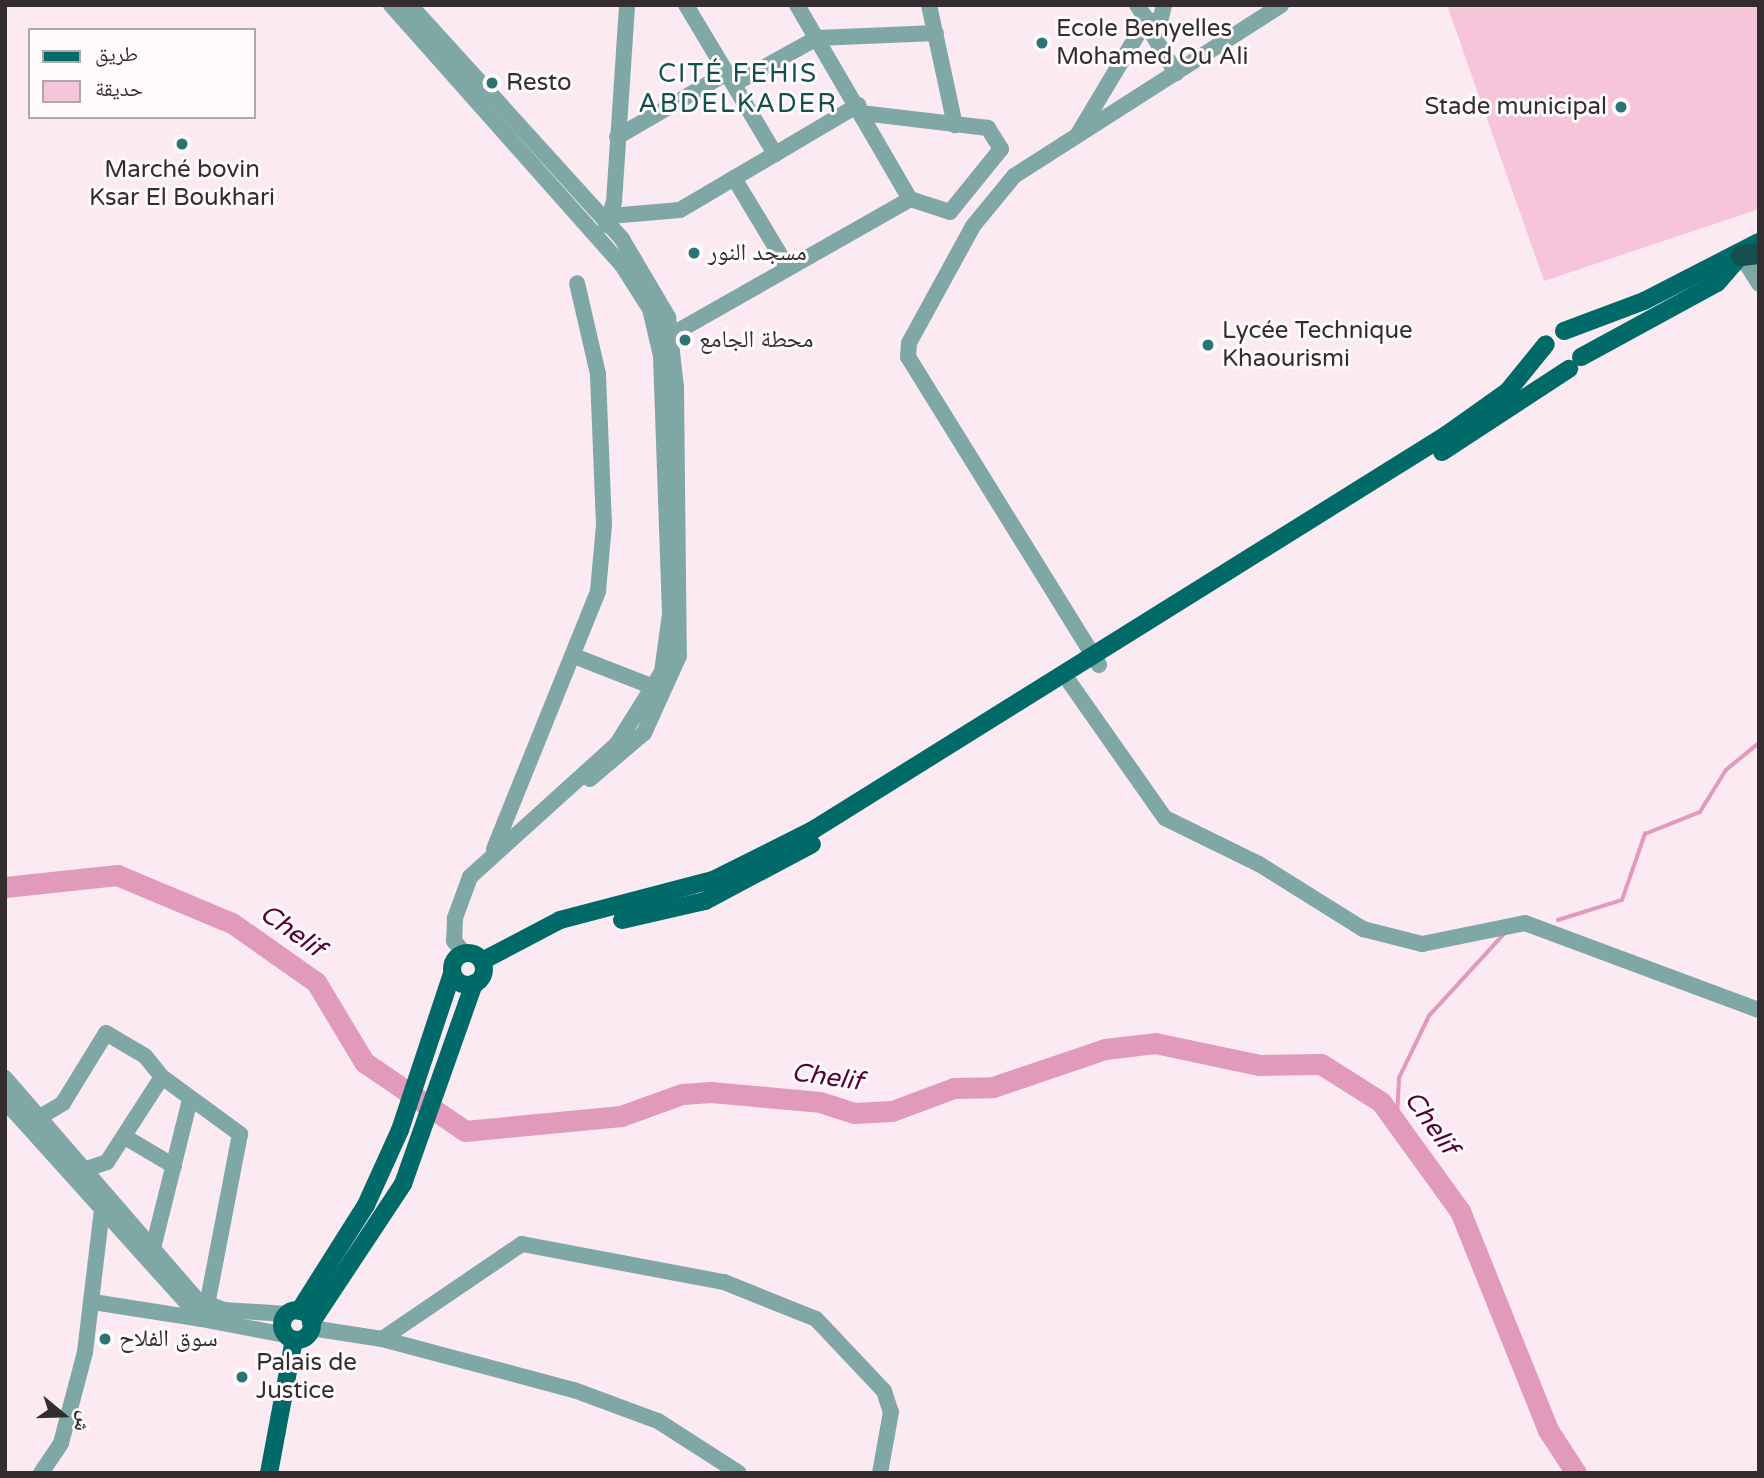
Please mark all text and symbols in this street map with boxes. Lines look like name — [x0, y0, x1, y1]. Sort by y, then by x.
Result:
place label: Ecole Benyelles Mohamed Ou Ali — [1056, 15, 1248, 71]
legend — [28, 28, 256, 119]
marker: Ecole Benyelles Mohamed Ou Ali — [1034, 35, 1050, 51]
text: طريق — [95, 42, 138, 67]
district label: CITÉ FEHIS ABDELKADER — [640, 58, 836, 119]
place label: Resto — [506, 69, 572, 97]
marker: Resto — [484, 75, 500, 91]
text: حديقة — [95, 77, 143, 102]
place label: Stade municipal — [1425, 93, 1607, 121]
marker: Stade municipal — [1613, 99, 1629, 115]
marker: Marché bovin Ksar El Boukhari — [174, 136, 190, 152]
place label: Marché bovin Ksar El Boukhari — [89, 156, 275, 212]
place label: مسجد النور — [708, 239, 807, 267]
marker: مسجد النور — [686, 245, 702, 261]
place label: Lycée Technique Khaourismi — [1222, 317, 1413, 373]
place label: محطة الجامع — [699, 326, 813, 354]
marker: محطة الجامع — [677, 332, 693, 348]
marker: Lycée Technique Khaourismi — [1200, 337, 1216, 353]
water label: Chelif — [254, 898, 330, 964]
water label: Chelif — [789, 1057, 865, 1097]
water label: Chelif — [1397, 1085, 1465, 1161]
place label: سوق الفلاح — [119, 1325, 218, 1353]
marker: سوق الفلاح — [97, 1331, 113, 1347]
place label: Palais de Justice — [256, 1349, 357, 1405]
marker: Palais de Justice — [234, 1369, 250, 1385]
north arrow — [28, 1380, 98, 1450]
text: ش — [69, 1409, 97, 1435]

